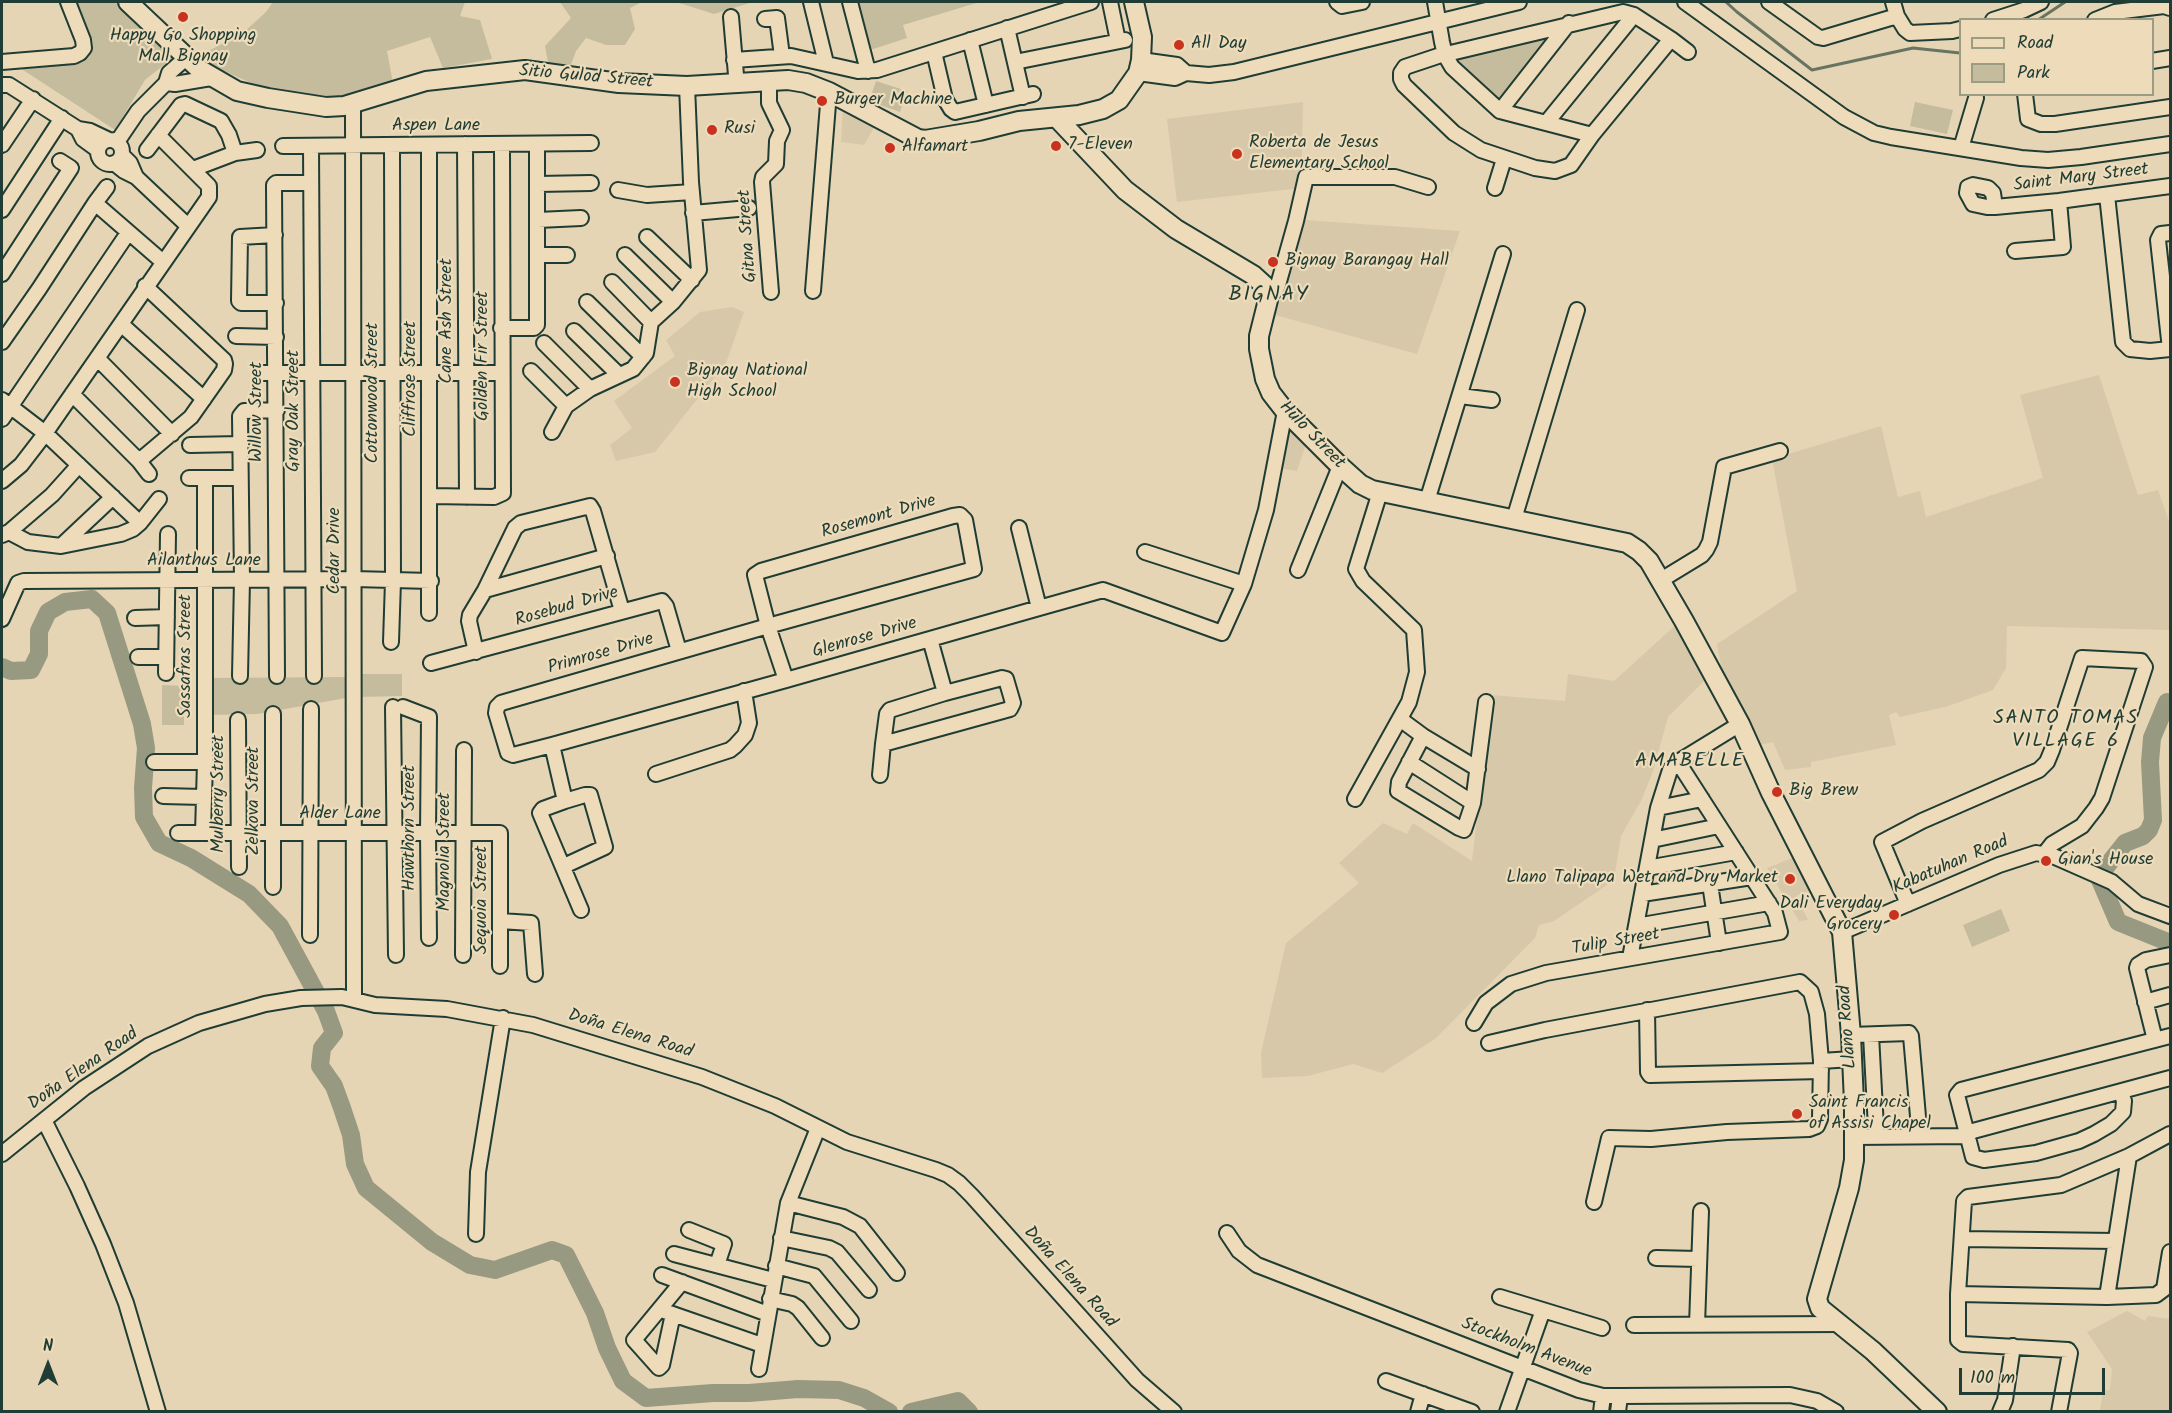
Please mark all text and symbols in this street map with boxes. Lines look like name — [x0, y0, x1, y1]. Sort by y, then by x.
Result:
marker: Happy Go Shopping Mall Bignay — [176, 10, 190, 24]
legend — [1959, 18, 2154, 96]
place label: Happy Go Shopping Mall Bignay — [110, 26, 256, 68]
text: Road — [2017, 29, 2053, 58]
place label: All Day — [1191, 34, 1246, 56]
marker: All Day — [1172, 38, 1186, 52]
text: Park — [2017, 59, 2050, 88]
street label: Sitio Gulod Street — [518, 61, 654, 95]
place label: Burger Machine — [834, 90, 952, 112]
marker: Burger Machine — [815, 94, 829, 108]
street label: Aspen Lane — [392, 116, 480, 138]
place label: Rusi — [724, 119, 755, 141]
marker: Rusi — [705, 123, 719, 137]
place label: Roberta de Jesus Elementary School — [1249, 133, 1389, 176]
place label: 7-Eleven — [1068, 135, 1133, 157]
place label: Alfamart — [902, 137, 968, 159]
marker: 7-Eleven — [1049, 139, 1063, 153]
marker: Alfamart — [883, 141, 897, 155]
marker: Roberta de Jesus Elementary School — [1230, 147, 1244, 161]
street label: Saint Mary Street — [2012, 160, 2150, 198]
street label: Gitna Street — [735, 189, 763, 283]
place label: Bignay Barangay Hall — [1285, 251, 1449, 273]
marker: Bignay Barangay Hall — [1266, 255, 1280, 269]
street label: Cane Ash Street — [437, 258, 459, 384]
district label: BIGNAY — [1229, 283, 1309, 309]
street label: Golden Fir Street — [473, 291, 495, 421]
street label: Cliffrose Street — [401, 321, 423, 437]
street label: Cottonwood Street — [363, 323, 385, 463]
street label: Gray Oak Street — [284, 350, 306, 472]
place label: Bignay National High School — [687, 361, 807, 404]
street label: Willow Street — [247, 362, 269, 462]
marker: Bignay National High School — [668, 375, 682, 389]
street label: Hulo Street — [1273, 398, 1349, 474]
street label: Rosemont Drive — [819, 491, 939, 545]
street label: Cedar Drive — [325, 507, 347, 595]
street label: Ailanthus Lane — [147, 551, 261, 573]
street label: Rosebud Drive — [513, 583, 621, 633]
street label: Sassafras Street — [176, 594, 198, 718]
street label: Glenrose Drive — [810, 614, 920, 664]
street label: Primrose Drive — [546, 630, 656, 680]
district label: SANTO TOMAS VILLAGE 6 — [1993, 708, 2139, 755]
street label: Mulberry Street — [209, 735, 231, 853]
street label: Zelkova Street — [244, 746, 266, 856]
district label: AMABELLE — [1635, 751, 1745, 775]
street label: Hawthorn Street — [400, 765, 422, 891]
place label: Big Brew — [1789, 781, 1858, 803]
marker: Big Brew — [1770, 785, 1784, 799]
street label: Magnolia Street — [435, 793, 457, 911]
street label: Alder Lane — [299, 804, 381, 826]
street label: Kabatuhan Road — [1890, 832, 2012, 900]
street label: Sequoia Street — [472, 846, 494, 954]
place label: Gian's House — [2058, 850, 2153, 872]
marker: Gian's House — [2039, 854, 2053, 868]
place label: Llano Talipapa Wet and Dry Market — [1506, 868, 1778, 890]
marker: Llano Talipapa Wet and Dry Market — [1783, 872, 1797, 886]
place label: Dali Everyday Grocery — [1780, 894, 1882, 936]
marker: Dali Everyday Grocery — [1887, 908, 1901, 922]
street label: Tulip Street — [1571, 925, 1661, 961]
street label: Llano Road — [1835, 984, 1863, 1070]
street label: Doña Elena Road — [565, 1006, 695, 1064]
street label: Doña Elena Road — [25, 1024, 143, 1116]
place label: Saint Francis of Assisi Chapel — [1809, 1093, 1931, 1136]
marker: Saint Francis of Assisi Chapel — [1790, 1107, 1804, 1121]
street label: Doña Elena Road — [1018, 1223, 1120, 1333]
street label: Stockholm Avenue — [1458, 1314, 1594, 1384]
text: N — [43, 1334, 53, 1359]
north arrow — [18, 1335, 78, 1395]
scale bar — [1962, 1356, 2108, 1394]
text: 100 m — [1970, 1364, 2015, 1393]

